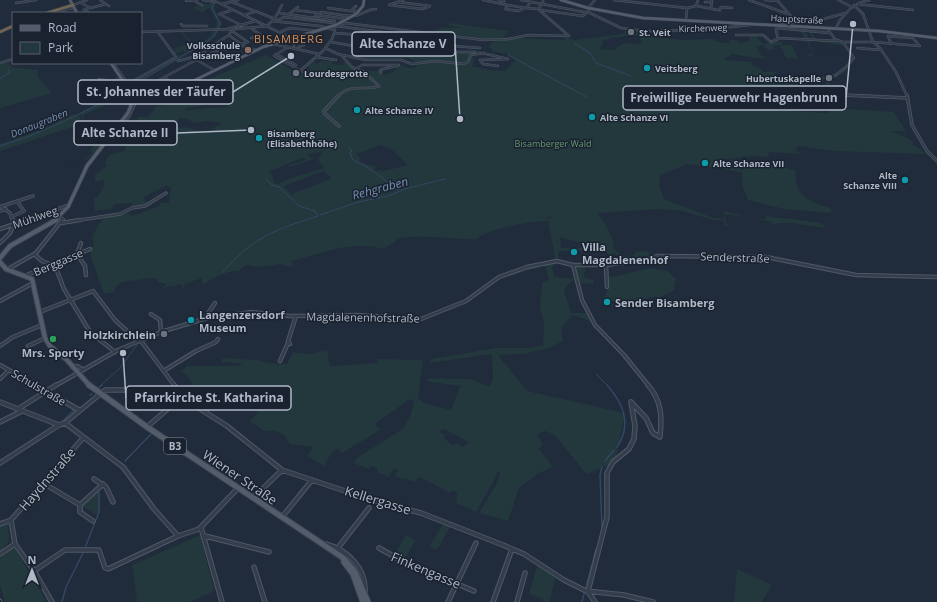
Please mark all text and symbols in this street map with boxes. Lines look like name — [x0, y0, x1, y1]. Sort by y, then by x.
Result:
street label: Hauptstraße — [770, 11, 824, 27]
legend — [12, 12, 142, 64]
text: Road — [48, 19, 77, 36]
street label: Kirchenweg — [678, 21, 728, 35]
place label: St. Veit — [639, 26, 671, 39]
marker: St. Veit — [626, 27, 636, 37]
district label: BISAMBERG — [254, 31, 324, 46]
callout: Alte Schanze V — [352, 32, 455, 56]
text: Alte Schanze V — [359, 35, 447, 52]
text: Park — [48, 39, 74, 56]
place label: Volksschule Bisamberg — [187, 39, 240, 62]
marker: Volksschule Bisamberg — [243, 45, 253, 55]
place label: Veitsberg — [655, 62, 697, 75]
marker: Veitsberg — [642, 63, 652, 73]
place label: Lourdesgrotte — [304, 67, 368, 80]
marker: Lourdesgrotte — [291, 68, 301, 78]
place label: Hubertuskapelle — [746, 72, 821, 85]
marker: Hubertuskapelle — [824, 73, 834, 83]
callout: St. Johannes der Täufer — [78, 80, 233, 104]
text: St. Johannes der Täufer — [86, 83, 226, 100]
callout: Freiwillige Feuerwehr Hagenbrunn — [623, 86, 846, 110]
text: Freiwillige Feuerwehr Hagenbrunn — [630, 89, 838, 106]
place label: Alte Schanze IV — [365, 104, 433, 117]
water label: Donaugraben — [8, 105, 70, 141]
marker: Alte Schanze IV — [352, 105, 362, 115]
place label: Alte Schanze VI — [600, 111, 668, 124]
marker: Alte Schanze VI — [587, 112, 597, 122]
callout: Alte Schanze II — [74, 121, 177, 145]
text: Alte Schanze II — [81, 124, 169, 141]
place label: Bisamberg (Elisabethhöhe) — [267, 127, 337, 150]
marker: Bisamberg (Elisabethhöhe) — [254, 133, 264, 143]
park label: Bisamberger Wald — [515, 137, 592, 150]
place label: Alte Schanze VII — [713, 157, 784, 170]
marker: Alte Schanze VII — [700, 158, 710, 168]
place label: Alte Schanze VIII — [843, 169, 897, 192]
water label: Rehgraben — [350, 172, 410, 204]
marker: Alte Schanze VIII — [900, 175, 910, 185]
street label: Mühlweg — [10, 202, 60, 232]
place label: Villa Magdalenenhof — [582, 239, 669, 267]
street label: Berggasse — [31, 245, 85, 279]
marker: Villa Magdalenenhof — [569, 247, 579, 257]
street label: Senderstraße — [700, 248, 770, 266]
place label: Sender Bisamberg — [615, 295, 715, 310]
marker: Sender Bisamberg — [602, 297, 612, 307]
place label: Langenzersdorf Museum — [199, 307, 285, 335]
street label: Magdalenenhofstraße — [306, 309, 420, 325]
marker: Langenzersdorf Museum — [186, 315, 196, 325]
place label: Holzkirchlein — [84, 327, 156, 342]
marker: Holzkirchlein — [159, 329, 169, 339]
marker: Mrs. Sporty — [48, 334, 58, 344]
place label: Mrs. Sporty — [22, 345, 85, 360]
street label: Schulstraße — [9, 365, 69, 409]
callout: Pfarrkirche St. Katharina — [126, 386, 291, 410]
text: Pfarrkirche St. Katharina — [134, 389, 284, 406]
road number: B3 — [164, 438, 186, 454]
street label: Haydnstraße — [15, 444, 79, 514]
street label: Wiener Straße — [199, 445, 281, 509]
street label: Kellergasse — [343, 481, 413, 519]
street label: Finkengasse — [388, 547, 464, 593]
north arrow — [12, 550, 52, 590]
text: N — [28, 552, 36, 567]

